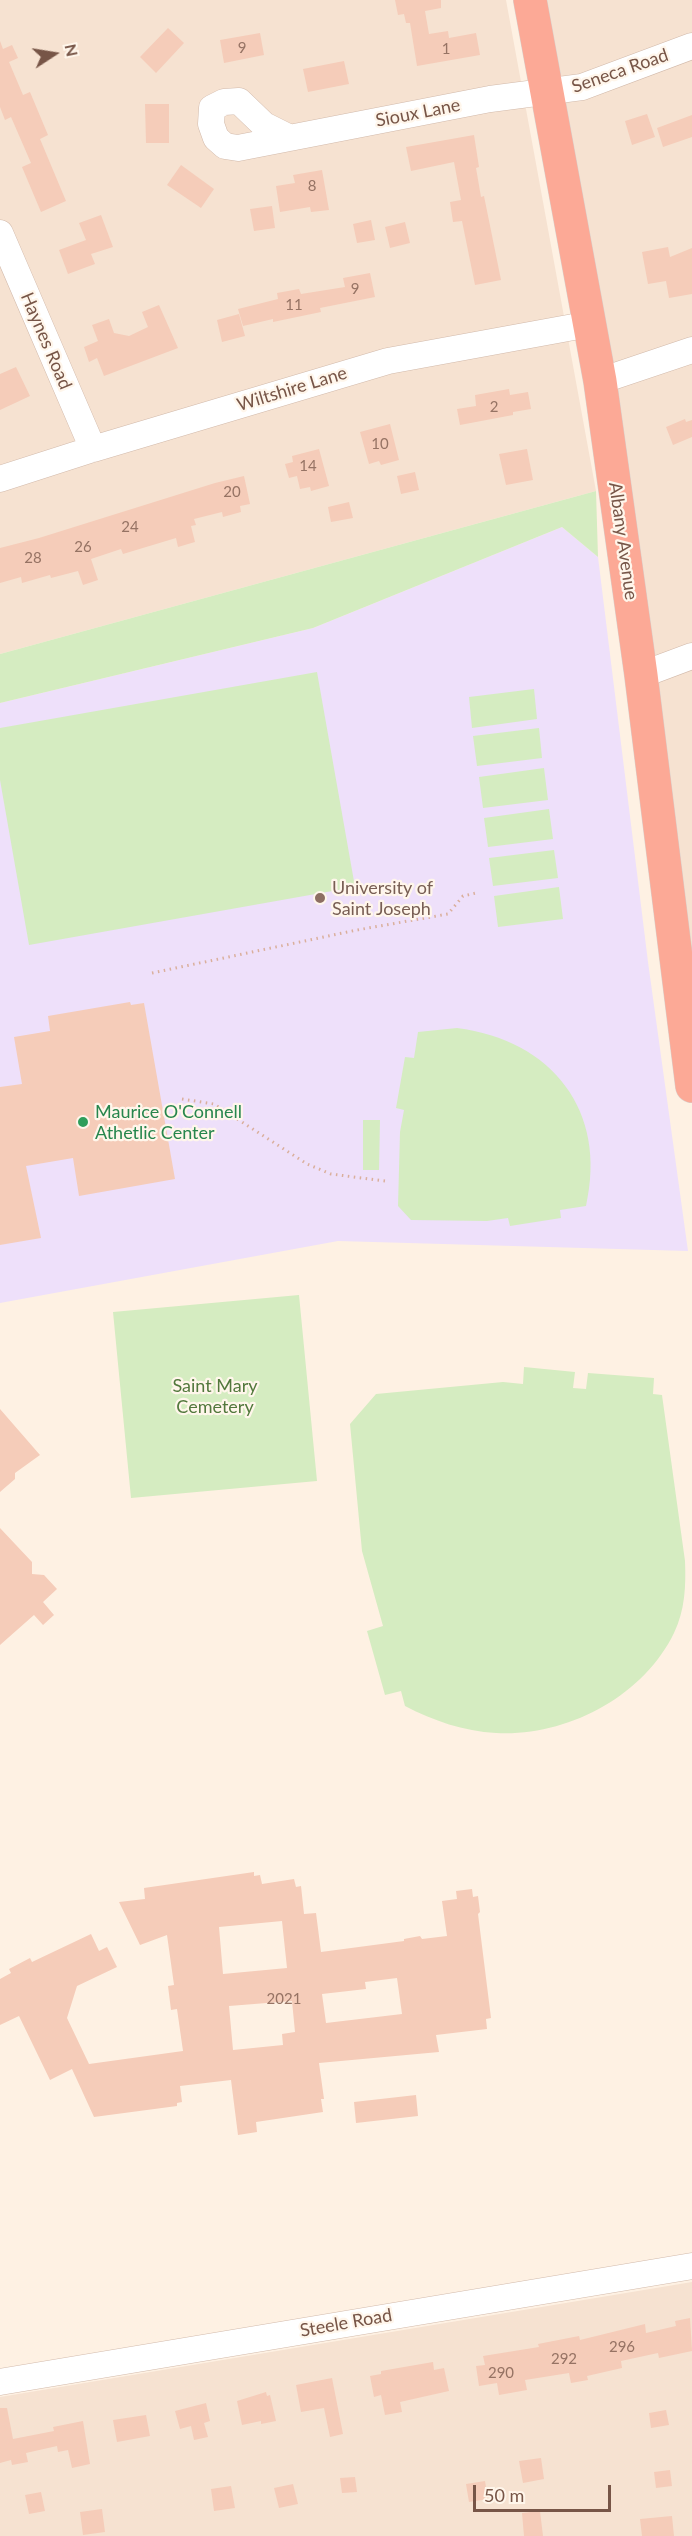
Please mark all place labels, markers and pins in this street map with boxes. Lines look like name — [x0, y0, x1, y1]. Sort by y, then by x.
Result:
place label: University of Saint Joseph — [332, 877, 433, 920]
marker: University of Saint Joseph — [313, 891, 327, 905]
place label: Maurice O'Connell Athetlic Center — [95, 1101, 242, 1144]
marker: Maurice O'Connell Athetlic Center — [76, 1115, 90, 1129]

